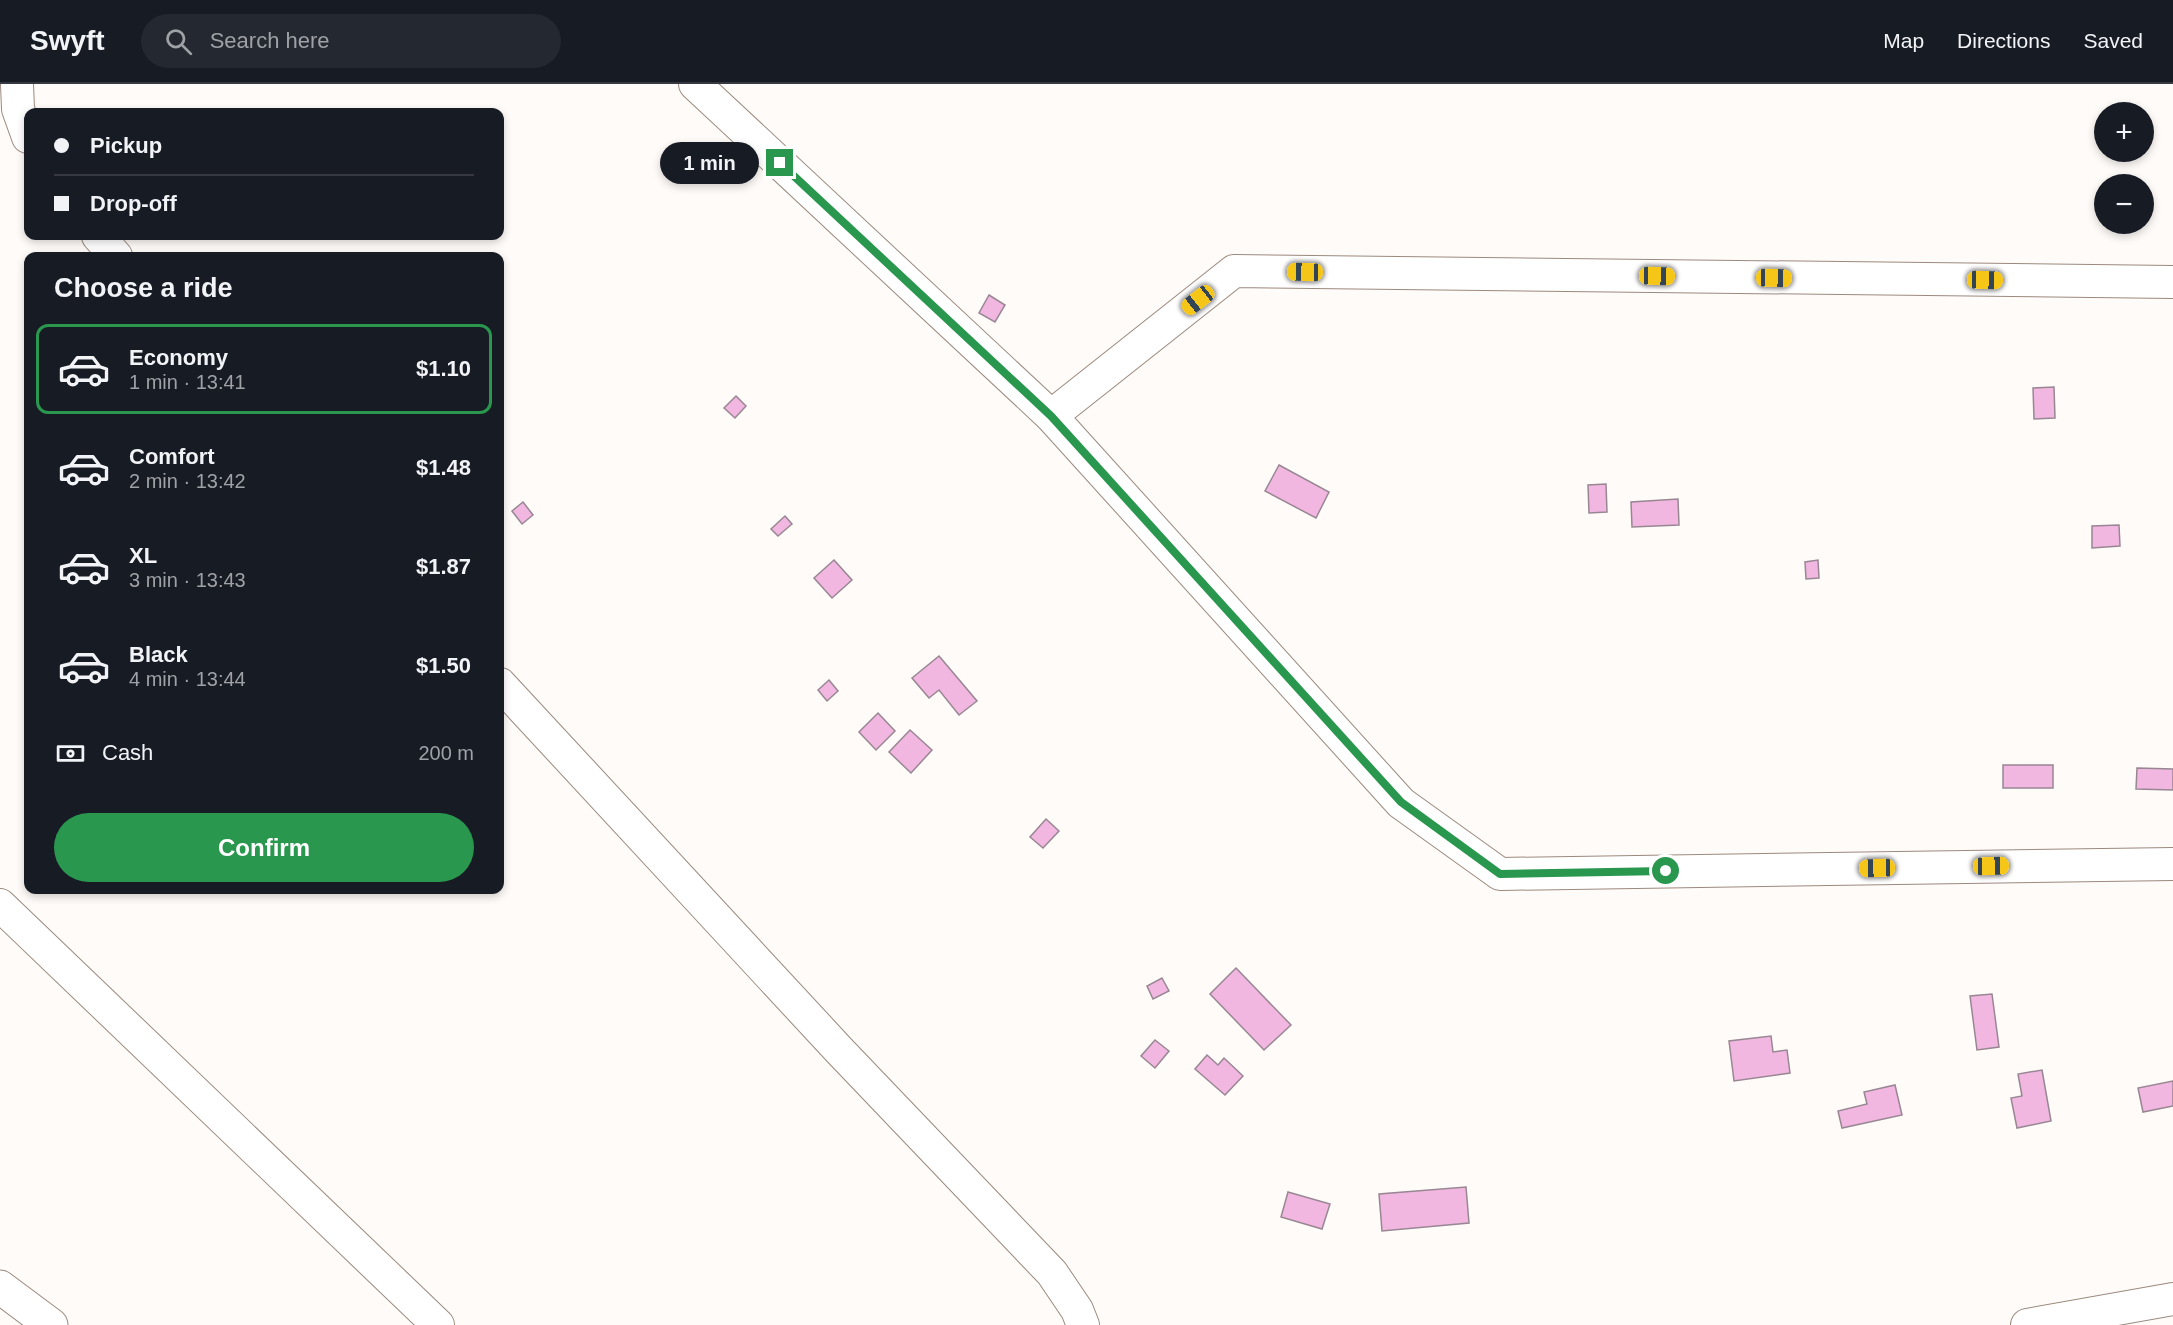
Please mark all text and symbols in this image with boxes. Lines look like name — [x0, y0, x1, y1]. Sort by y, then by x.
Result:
search box — [141, 14, 561, 68]
text: Swyft — [30, 25, 105, 56]
icon: search — [162, 25, 195, 58]
text: Search here — [210, 28, 330, 53]
text: Map — [1883, 29, 1924, 52]
text: Directions — [1957, 29, 2050, 52]
text: Saved — [2083, 29, 2143, 52]
map controls — [2094, 102, 2154, 234]
button: + — [2094, 102, 2154, 162]
text: Pickup — [90, 133, 162, 158]
callout: 1 min — [660, 142, 759, 184]
route end — [766, 149, 793, 176]
text: 1 min — [683, 152, 736, 174]
button: − — [2094, 174, 2154, 234]
text: Drop-off — [90, 191, 177, 216]
car — [1287, 263, 1323, 281]
car — [1639, 267, 1675, 285]
car — [1756, 269, 1792, 287]
car — [1967, 271, 2003, 289]
text: Choose a ride — [54, 273, 233, 303]
car — [1178, 282, 1218, 318]
icon: car — [57, 342, 111, 396]
text: Economy — [129, 345, 228, 370]
text: $1.10 — [416, 356, 471, 381]
text: 1 min · 13:41 — [129, 371, 246, 393]
icon: car — [57, 441, 111, 495]
text: Comfort — [129, 444, 215, 469]
text: $1.48 — [416, 455, 471, 480]
text: 2 min · 13:42 — [129, 470, 246, 492]
icon: car — [57, 540, 111, 594]
text: XL — [129, 543, 157, 568]
text: $1.87 — [416, 554, 471, 579]
text: 3 min · 13:43 — [129, 569, 246, 591]
icon: car — [57, 639, 111, 693]
text: Black — [129, 642, 188, 667]
text: $1.50 — [416, 653, 471, 678]
text: 4 min · 13:44 — [129, 668, 246, 690]
icon: cash — [54, 737, 87, 770]
text: Cash — [102, 740, 153, 765]
text: 200 m — [418, 742, 474, 764]
button: Confirm — [54, 813, 474, 882]
route start — [1652, 857, 1679, 884]
car — [1973, 857, 2009, 875]
car — [1859, 859, 1895, 877]

